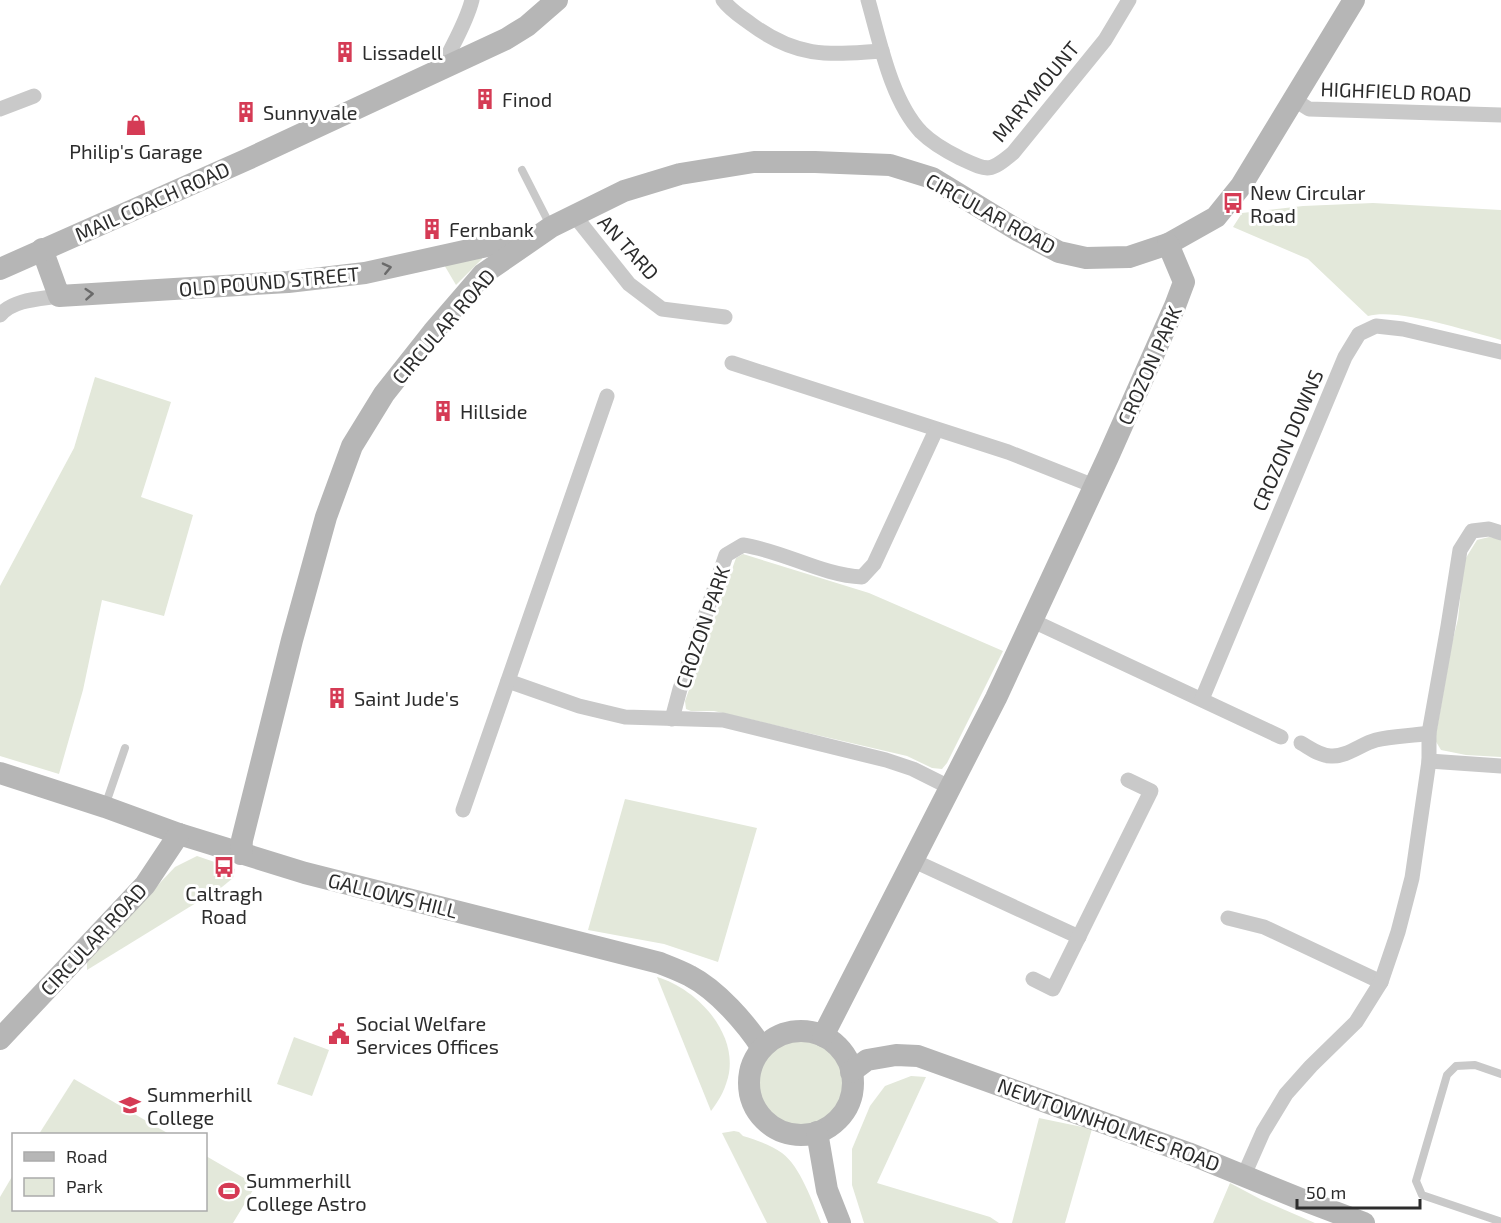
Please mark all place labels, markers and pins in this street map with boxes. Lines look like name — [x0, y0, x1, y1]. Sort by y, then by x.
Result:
building icon: Lissadell — [333, 40, 357, 64]
place label: Lissadell — [362, 40, 443, 64]
building icon: Finod — [473, 87, 497, 111]
place label: Finod — [502, 87, 552, 111]
building icon: Sunnyvale — [234, 100, 258, 124]
place label: Sunnyvale — [263, 100, 358, 124]
shop icon: Philip's Garage — [124, 113, 148, 137]
place label: Philip's Garage — [69, 139, 203, 163]
place label: New Circular Road — [1250, 180, 1366, 227]
bus stop icon: New Circular Road — [1221, 191, 1245, 215]
building icon: Fernbank — [420, 217, 444, 241]
place label: Fernbank — [449, 217, 534, 241]
building icon: Hillside — [431, 399, 455, 423]
place label: Hillside — [460, 399, 528, 423]
building icon: Saint Jude's — [325, 686, 349, 710]
place label: Saint Jude's — [354, 686, 459, 710]
bus stop icon: Caltragh Road — [212, 855, 236, 879]
place label: Caltragh Road — [185, 881, 263, 928]
place label: Social Welfare Services Offices — [356, 1011, 499, 1058]
public building icon: Social Welfare Services Offices — [327, 1022, 351, 1046]
place label: Summerhill College — [147, 1082, 252, 1129]
school or university icon: Summerhill College — [118, 1093, 142, 1117]
place label: Summerhill College Astro — [246, 1168, 367, 1215]
sports icon: Summerhill College Astro — [217, 1179, 241, 1203]

